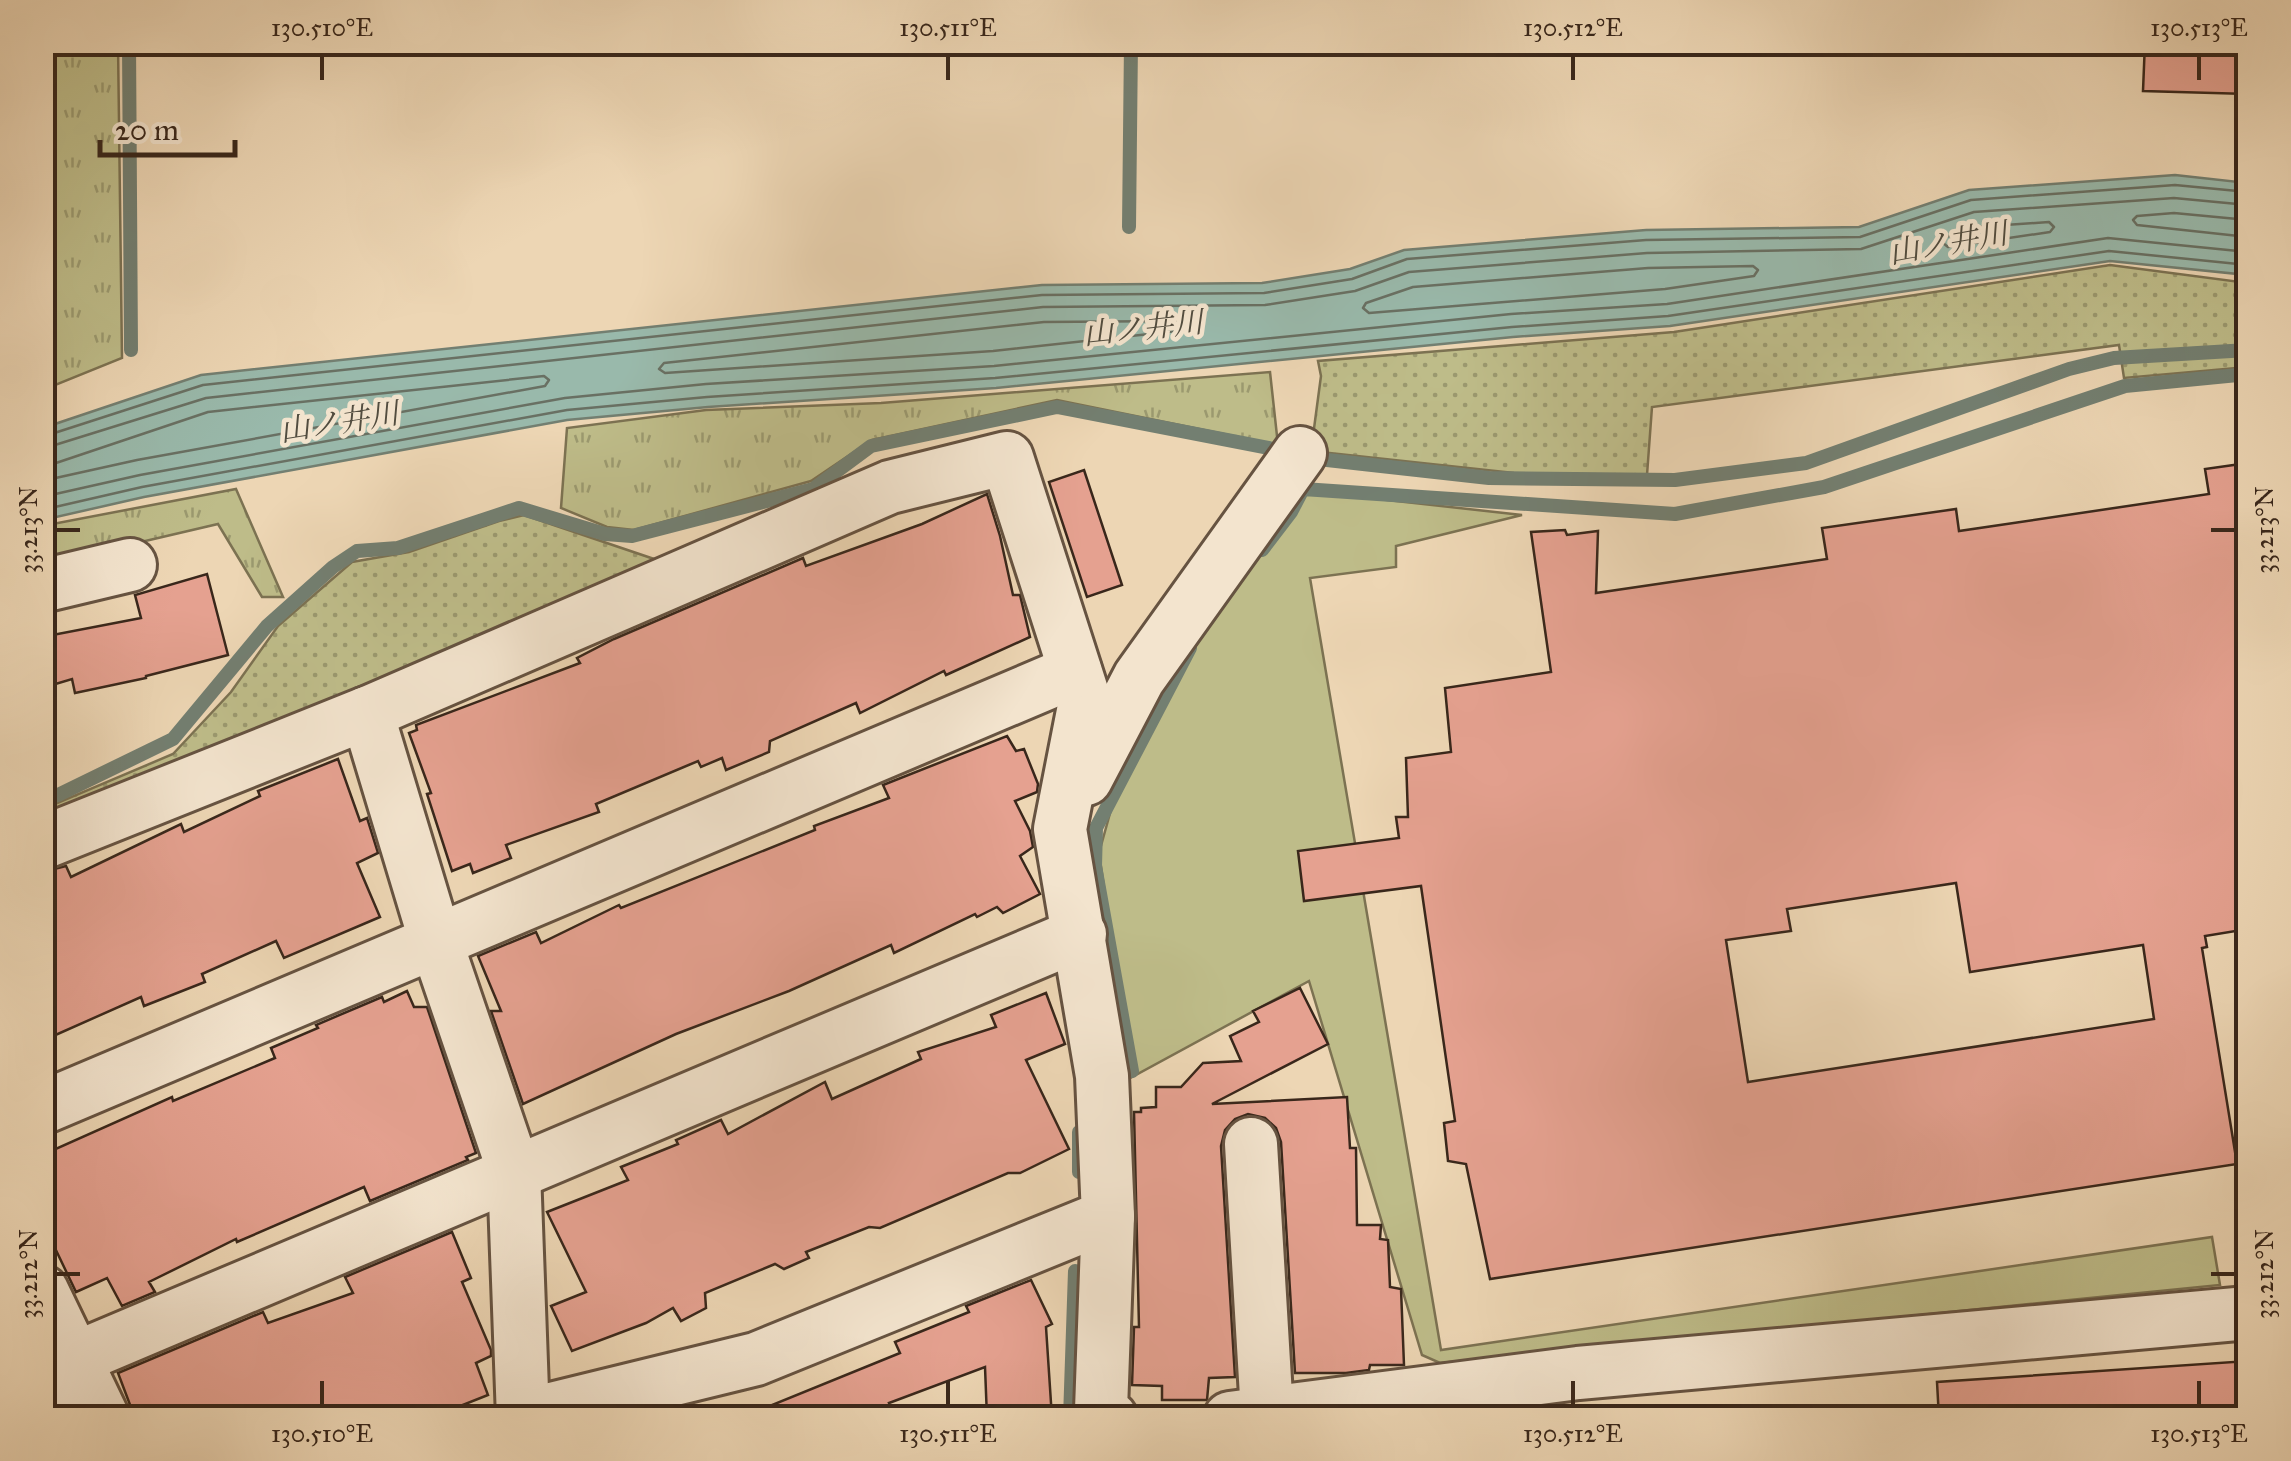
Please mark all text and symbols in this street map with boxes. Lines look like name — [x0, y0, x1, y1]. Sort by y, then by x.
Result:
text: 130.510°E — [271, 12, 373, 43]
text: 130.511°E — [899, 12, 997, 43]
text: 130.512°E — [1523, 12, 1623, 43]
text: 130.513°E — [2150, 12, 2248, 43]
scale bar — [100, 95, 235, 157]
text: 20 m — [115, 112, 179, 148]
water label: 山ノ井川 — [1886, 214, 2013, 271]
water label: 山ノ井川 — [1081, 304, 1208, 352]
water label: 山ノ井川 — [277, 394, 404, 449]
text: 33.213°N — [13, 486, 44, 574]
text: 33.213°N — [2249, 486, 2280, 574]
text: 33.212°N — [13, 1229, 44, 1319]
text: 33.212°N — [2249, 1229, 2280, 1319]
text: 130.510°E — [271, 1418, 373, 1449]
text: 130.511°E — [899, 1418, 997, 1449]
text: 130.512°E — [1523, 1418, 1623, 1449]
text: 130.513°E — [2150, 1418, 2248, 1449]

